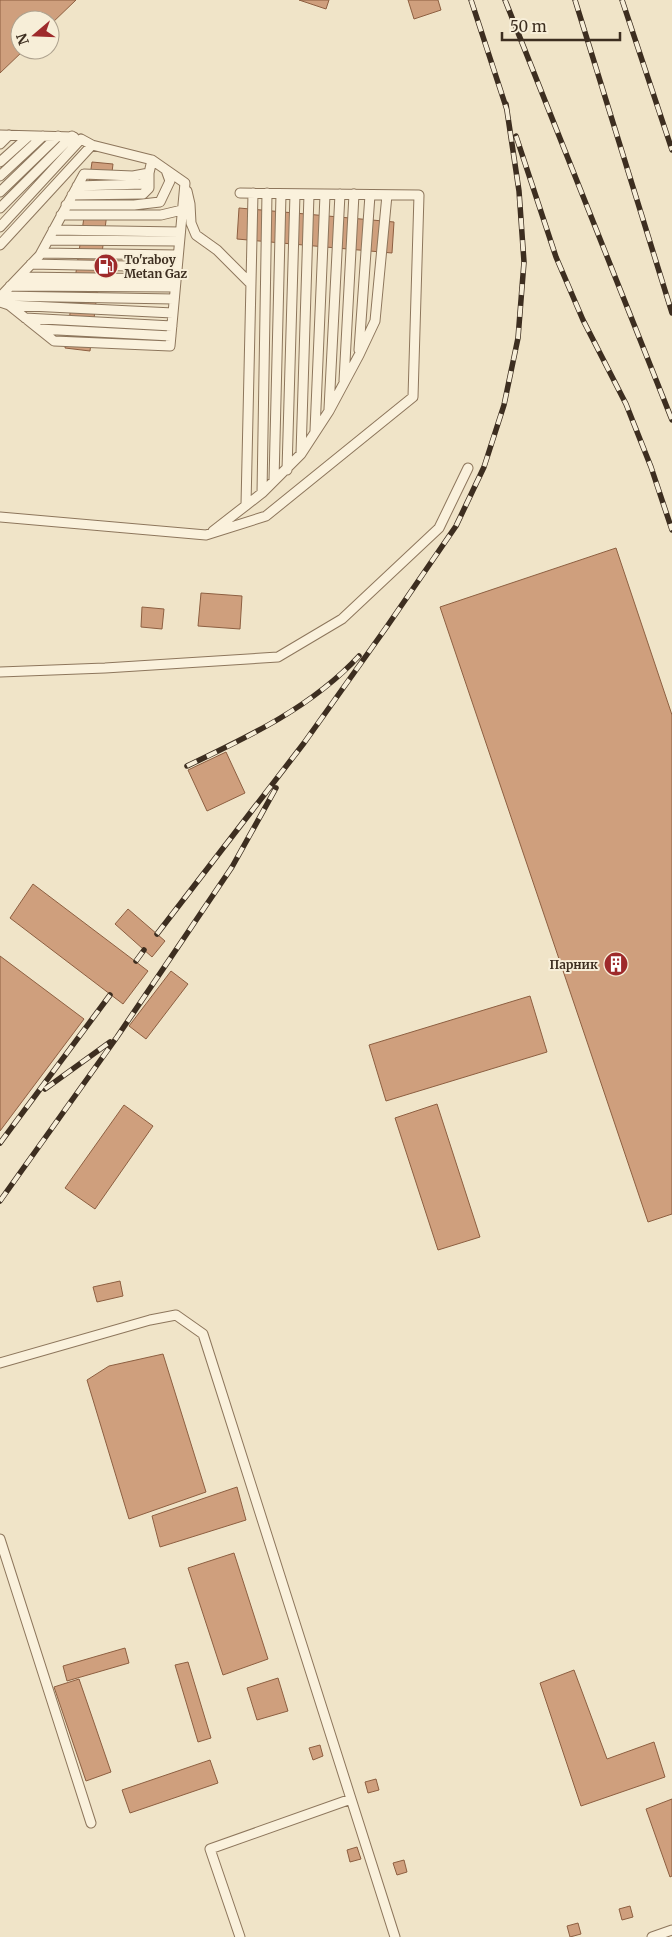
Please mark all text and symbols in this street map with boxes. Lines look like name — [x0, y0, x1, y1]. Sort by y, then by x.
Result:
north arrow — [10, 10, 60, 60]
scale bar — [502, 10, 620, 42]
text: 50 m — [510, 17, 547, 36]
text: N — [12, 31, 33, 47]
place label: To'raboy Metan Gaz — [124, 252, 188, 281]
fuel station icon: To'raboy Metan Gaz — [93, 253, 119, 279]
building icon: Парник — [603, 951, 629, 977]
place label: Парник — [550, 957, 598, 972]

